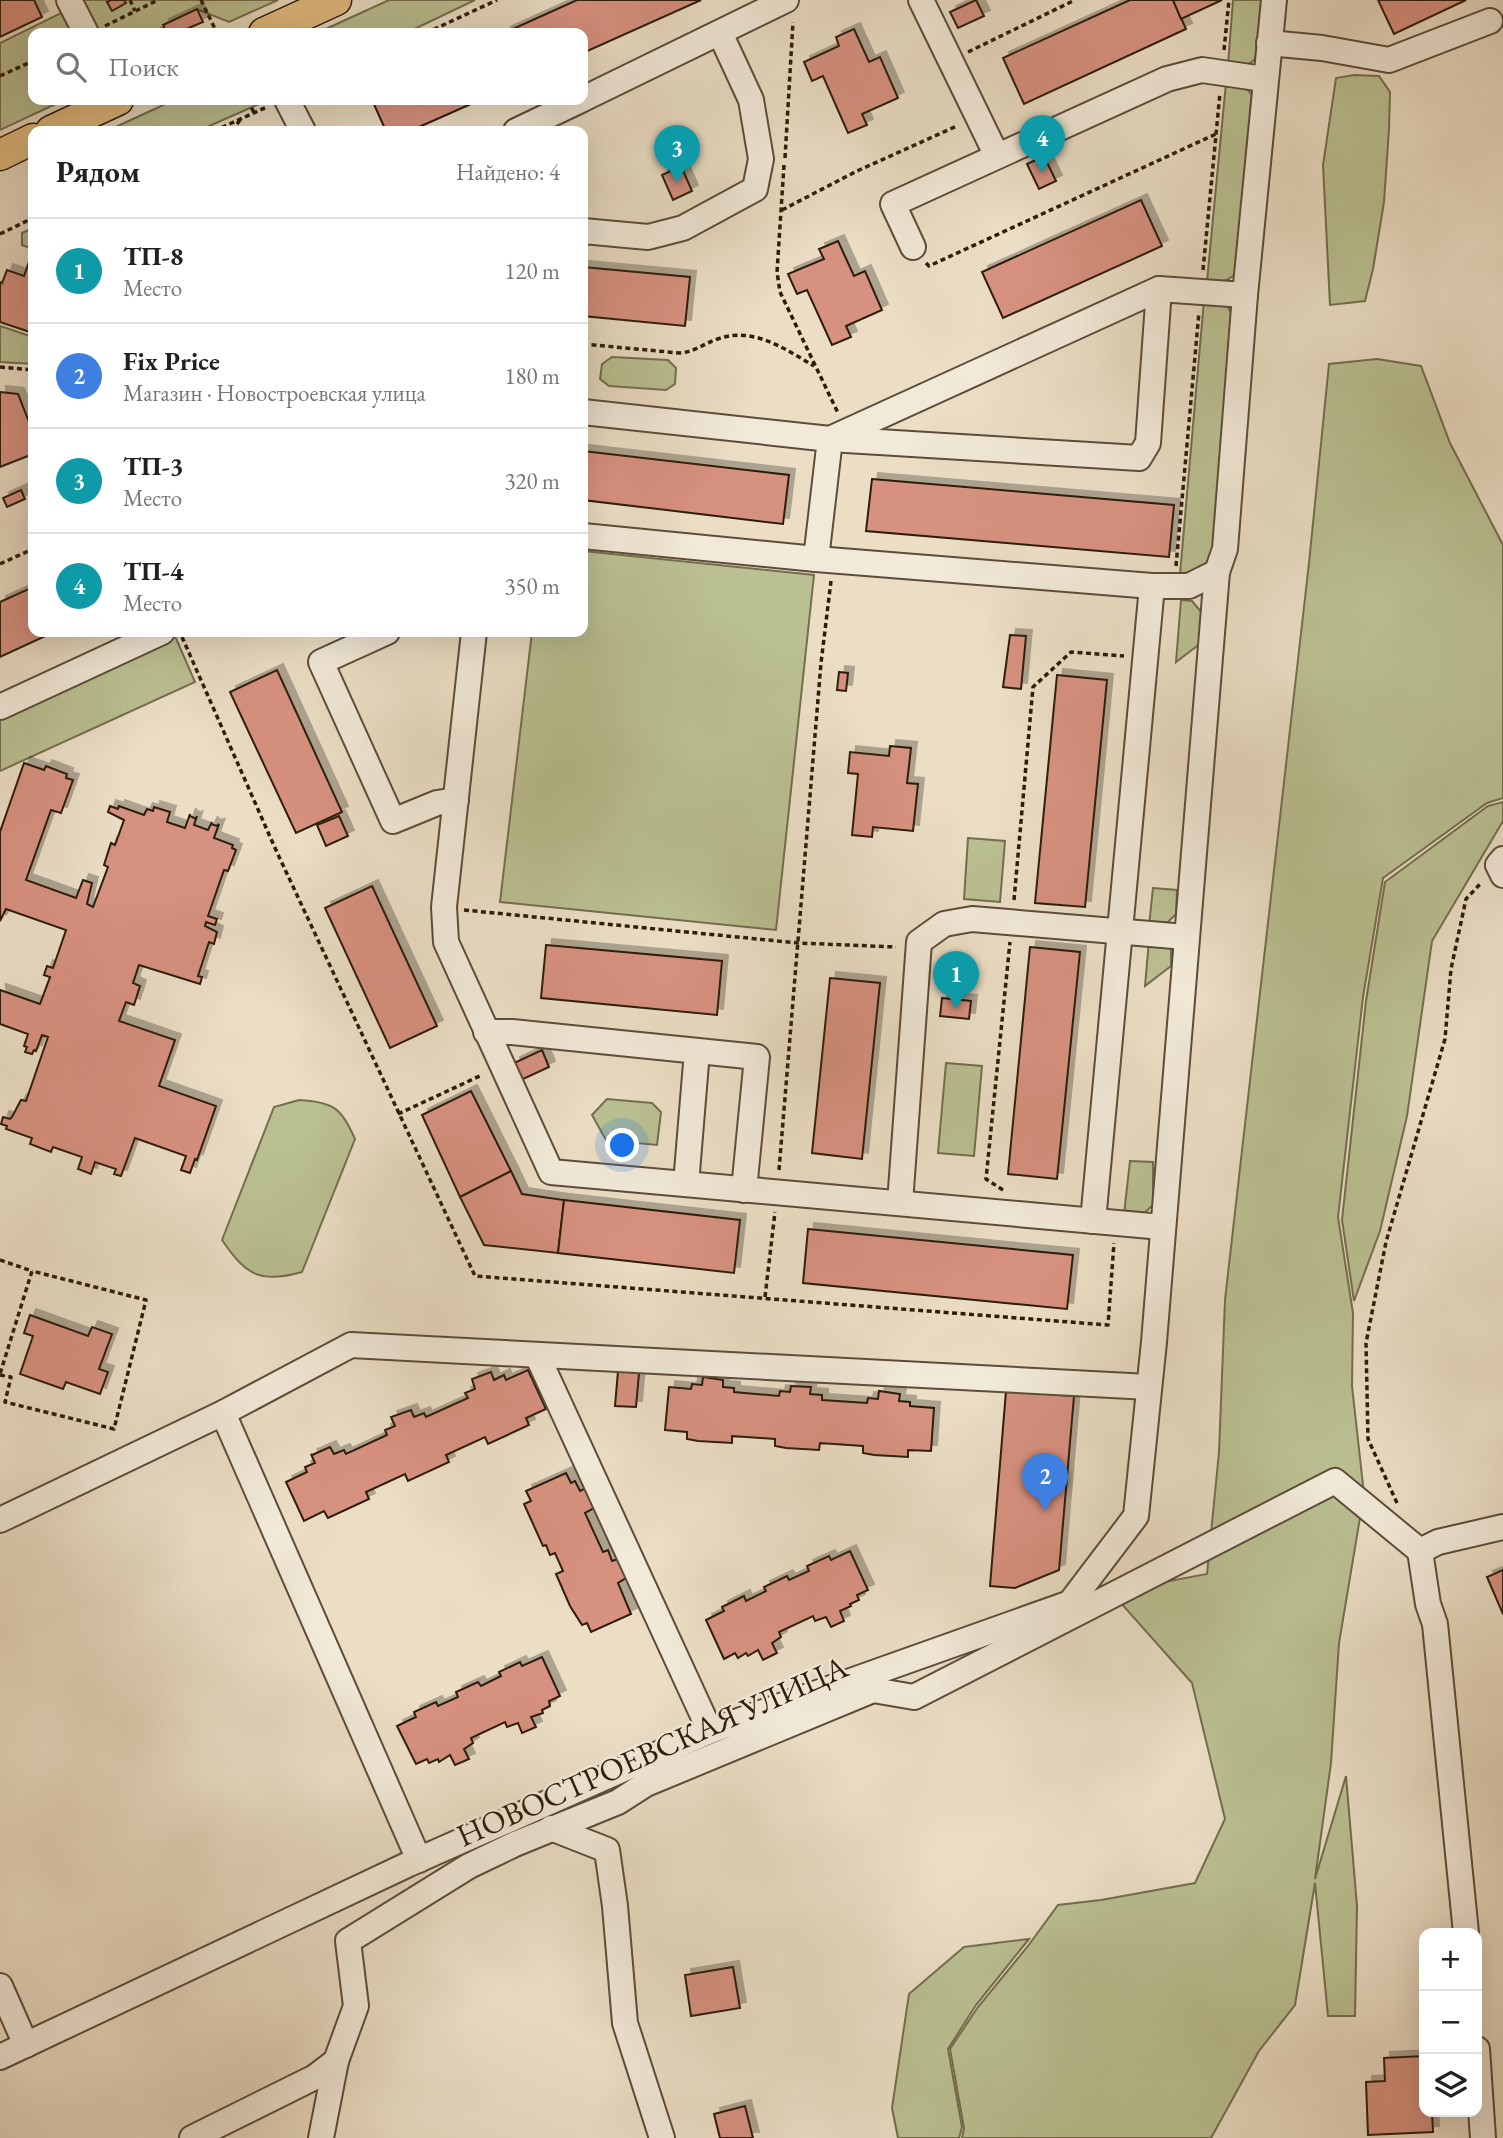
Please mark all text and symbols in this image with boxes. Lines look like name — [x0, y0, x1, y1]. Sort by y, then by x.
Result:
search box — [28, 28, 588, 105]
icon: search — [52, 48, 90, 86]
text: Поиск — [108, 50, 179, 84]
pin: 4 — [1019, 115, 1065, 173]
pin: 3 — [654, 125, 700, 183]
text: Рядом — [56, 152, 140, 191]
text: Найдено: 4 — [456, 157, 560, 187]
text: ТП-8 — [123, 239, 184, 273]
text: 1 — [73, 256, 85, 286]
text: 120 m — [504, 256, 560, 286]
text: Место — [123, 273, 182, 303]
text: Fix Price — [123, 344, 220, 378]
text: 2 — [73, 361, 85, 391]
text: 180 m — [504, 361, 560, 391]
text: Магазин · Новостроевская улица — [123, 378, 426, 408]
text: ТП-3 — [123, 449, 184, 483]
text: 3 — [73, 466, 85, 496]
text: 320 m — [504, 466, 560, 496]
text: Место — [123, 483, 182, 513]
text: ТП-4 — [123, 554, 184, 588]
text: 4 — [73, 571, 85, 601]
text: 350 m — [504, 571, 560, 601]
text: Место — [123, 588, 182, 618]
pin: 1 — [933, 951, 979, 1009]
your location — [605, 1128, 639, 1162]
pin: 2 — [1022, 1453, 1068, 1511]
street label: НОВОСТРОЕВСКАЯ УЛИЦА — [450, 1645, 855, 1856]
map controls — [1419, 1928, 1482, 2117]
button: + — [1419, 1928, 1482, 1991]
button: − — [1419, 1991, 1482, 2054]
button: layers — [1419, 2054, 1482, 2117]

